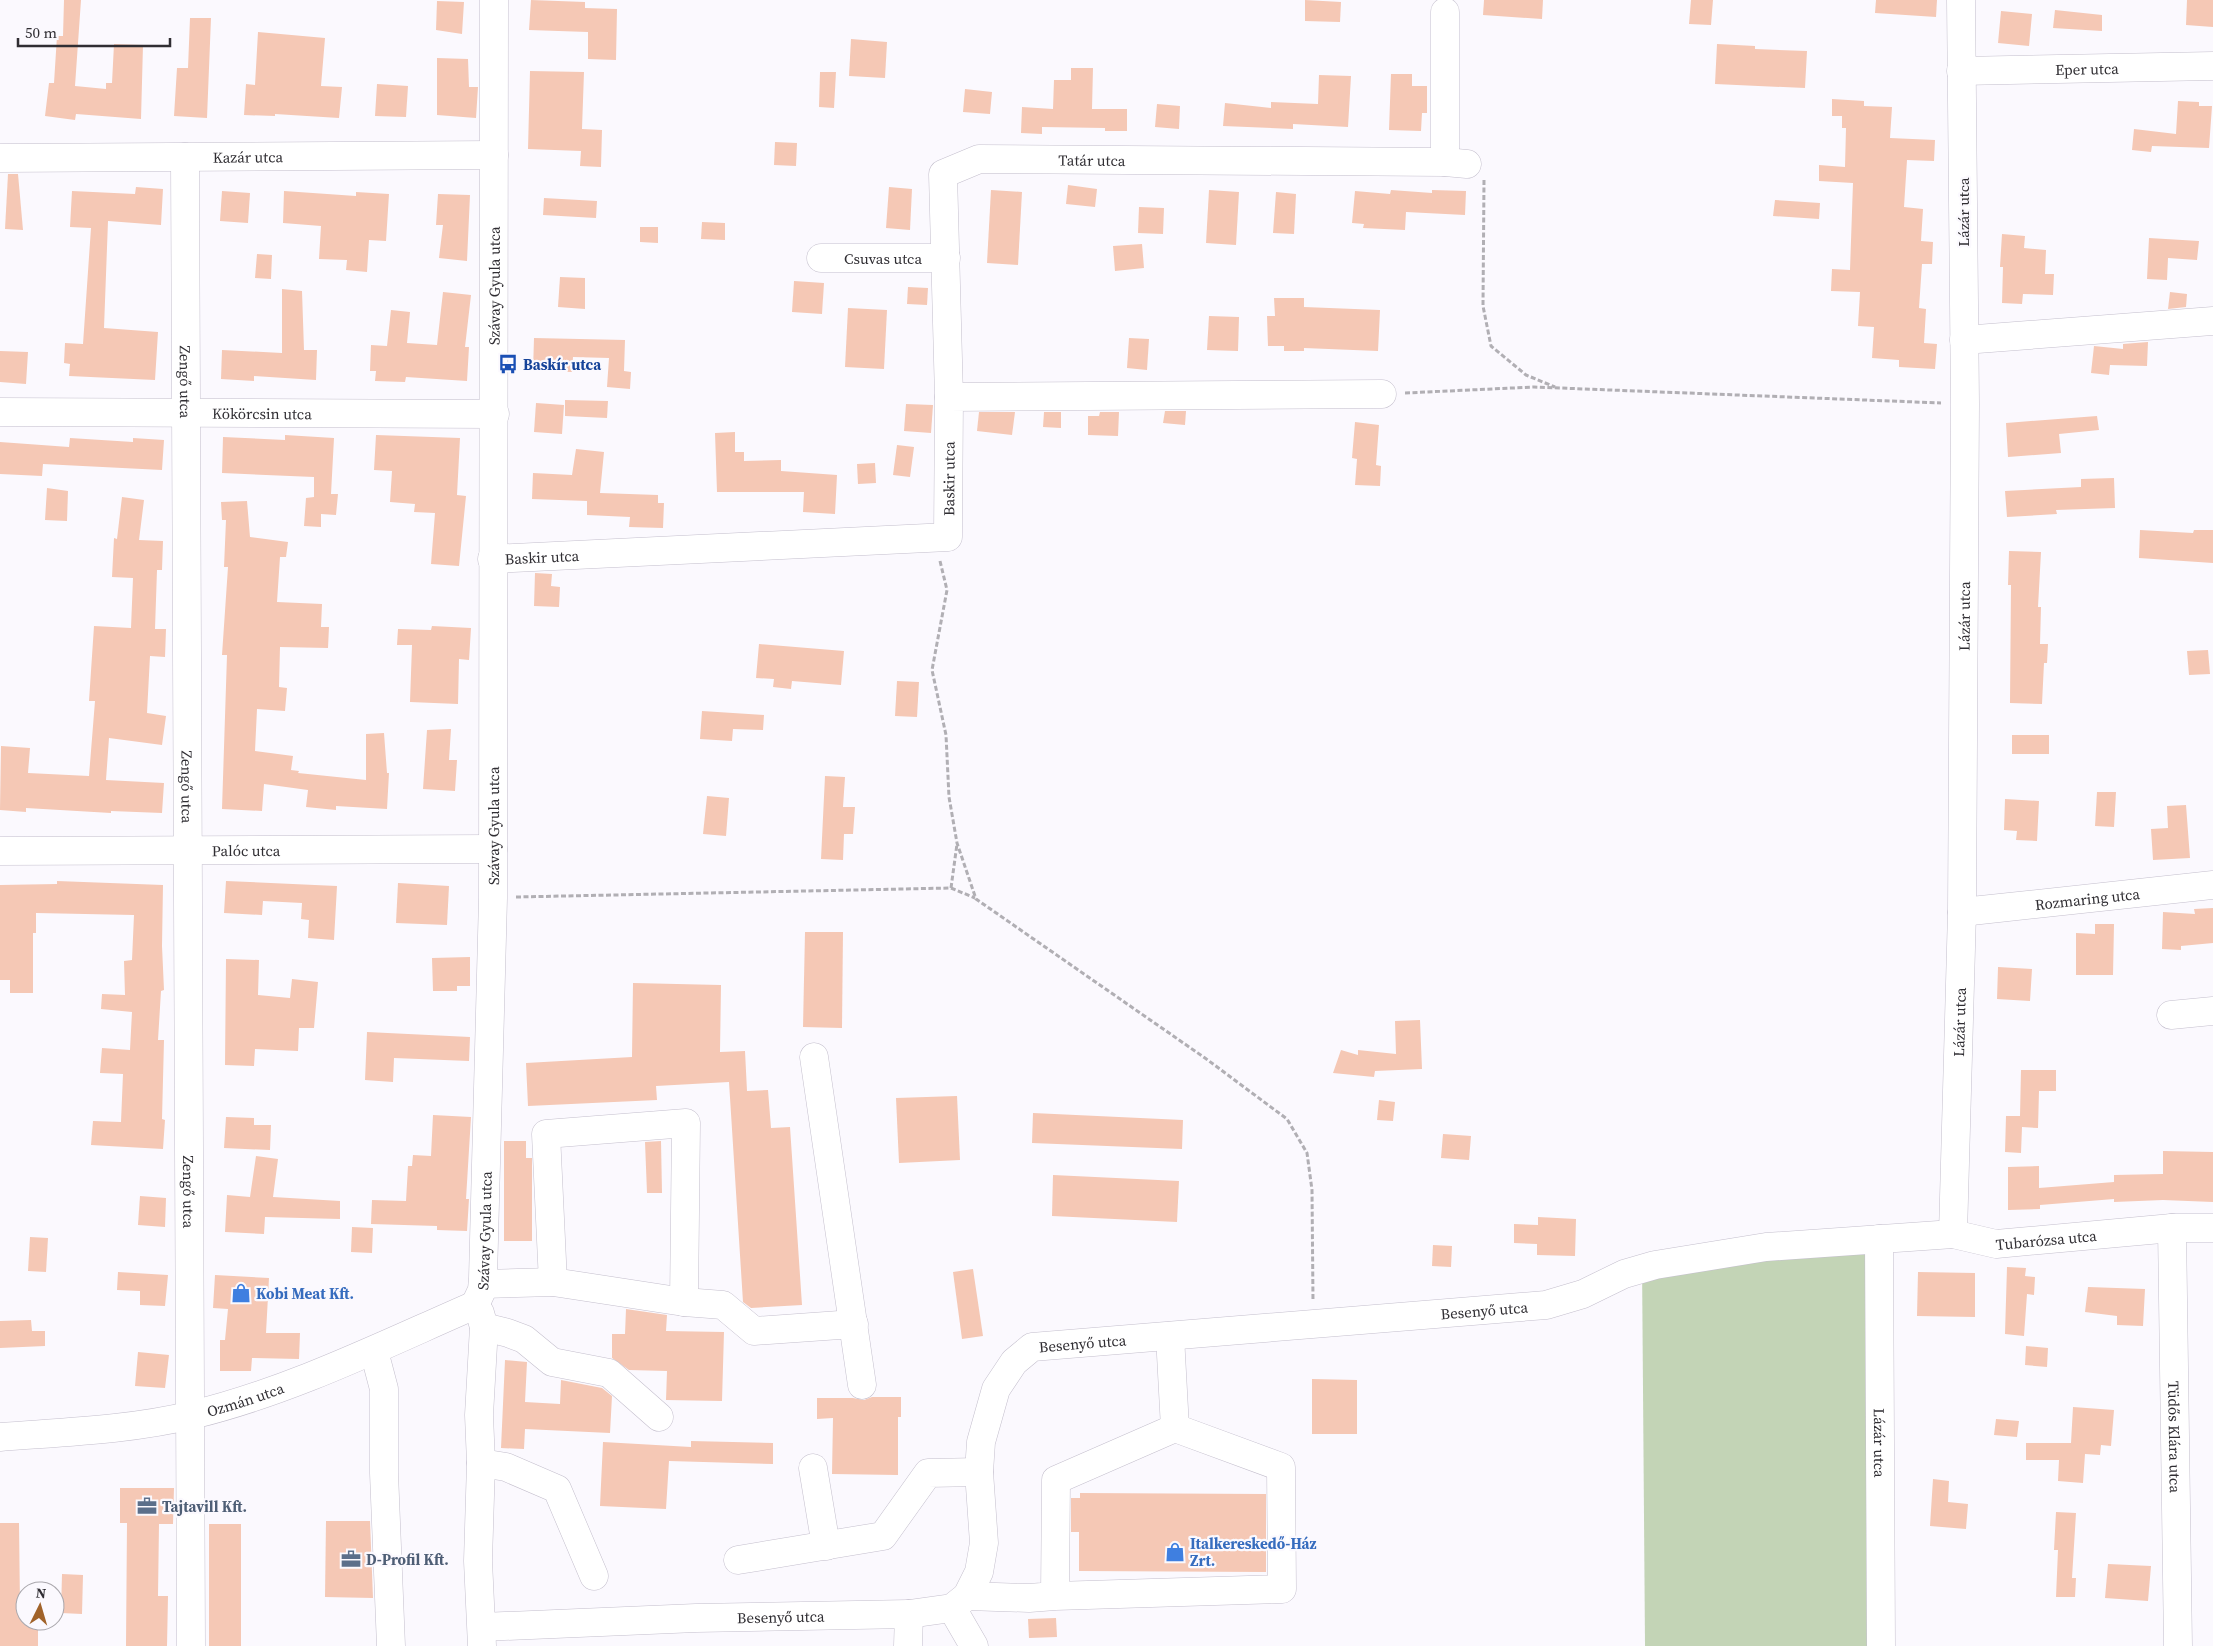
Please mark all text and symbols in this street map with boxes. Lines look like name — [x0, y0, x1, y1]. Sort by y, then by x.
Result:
scale bar — [18, 15, 170, 47]
text: 50 m — [25, 22, 57, 43]
street label: Eper utca — [2055, 57, 2119, 80]
street label: Kazár utca — [213, 146, 284, 167]
street label: Tatár utca — [1058, 149, 1126, 170]
street label: Lázár utca — [1953, 177, 1974, 247]
street label: Szávay Gyula utca — [483, 226, 504, 345]
street label: Csuvas utca — [844, 248, 922, 269]
street label: Zengő utca — [175, 345, 197, 419]
bus stop icon: Baskír utca — [497, 353, 519, 375]
place label: Baskír utca — [523, 354, 602, 375]
street label: Kökörcsin utca — [212, 402, 312, 424]
street label: Baskir utca — [938, 441, 959, 516]
street label: Baskir utca — [504, 544, 580, 569]
street label: Lázár utca — [1953, 581, 1974, 651]
street label: Zengő utca — [177, 750, 198, 824]
street label: Szávay Gyula utca — [483, 766, 504, 885]
street label: Palóc utca — [212, 839, 281, 861]
street label: Rozmaring utca — [2034, 882, 2141, 915]
street label: Lázár utca — [1947, 987, 1970, 1057]
street label: Zengő utca — [179, 1155, 200, 1229]
street label: Szávay Gyula utca — [472, 1171, 496, 1291]
street label: Tubarózsa utca — [1995, 1224, 2098, 1254]
shop icon: Kobi Meat Kft. — [230, 1282, 252, 1304]
place label: Kobi Meat Kft. — [256, 1283, 354, 1304]
street label: Besenyő utca — [1440, 1296, 1529, 1324]
street label: Besenyő utca — [1038, 1329, 1127, 1357]
street label: Ozmán utca — [204, 1377, 287, 1421]
street label: Tüdős Klára utca — [2164, 1381, 2186, 1493]
street label: Lázár utca — [1869, 1408, 1891, 1478]
office icon: Tajtavill Kft. — [136, 1495, 158, 1517]
place label: Tajtavill Kft. — [162, 1496, 247, 1517]
place label: Italkereskedő-Ház Zrt. — [1190, 1533, 1317, 1571]
shop icon: Italkereskedő-Ház Zrt. — [1164, 1541, 1186, 1563]
office icon: D-Profil Kft. — [340, 1548, 362, 1570]
place label: D-Profil Kft. — [366, 1549, 449, 1570]
north arrow — [15, 1581, 65, 1631]
text: N — [35, 1583, 47, 1603]
street label: Besenyő utca — [737, 1605, 825, 1628]

